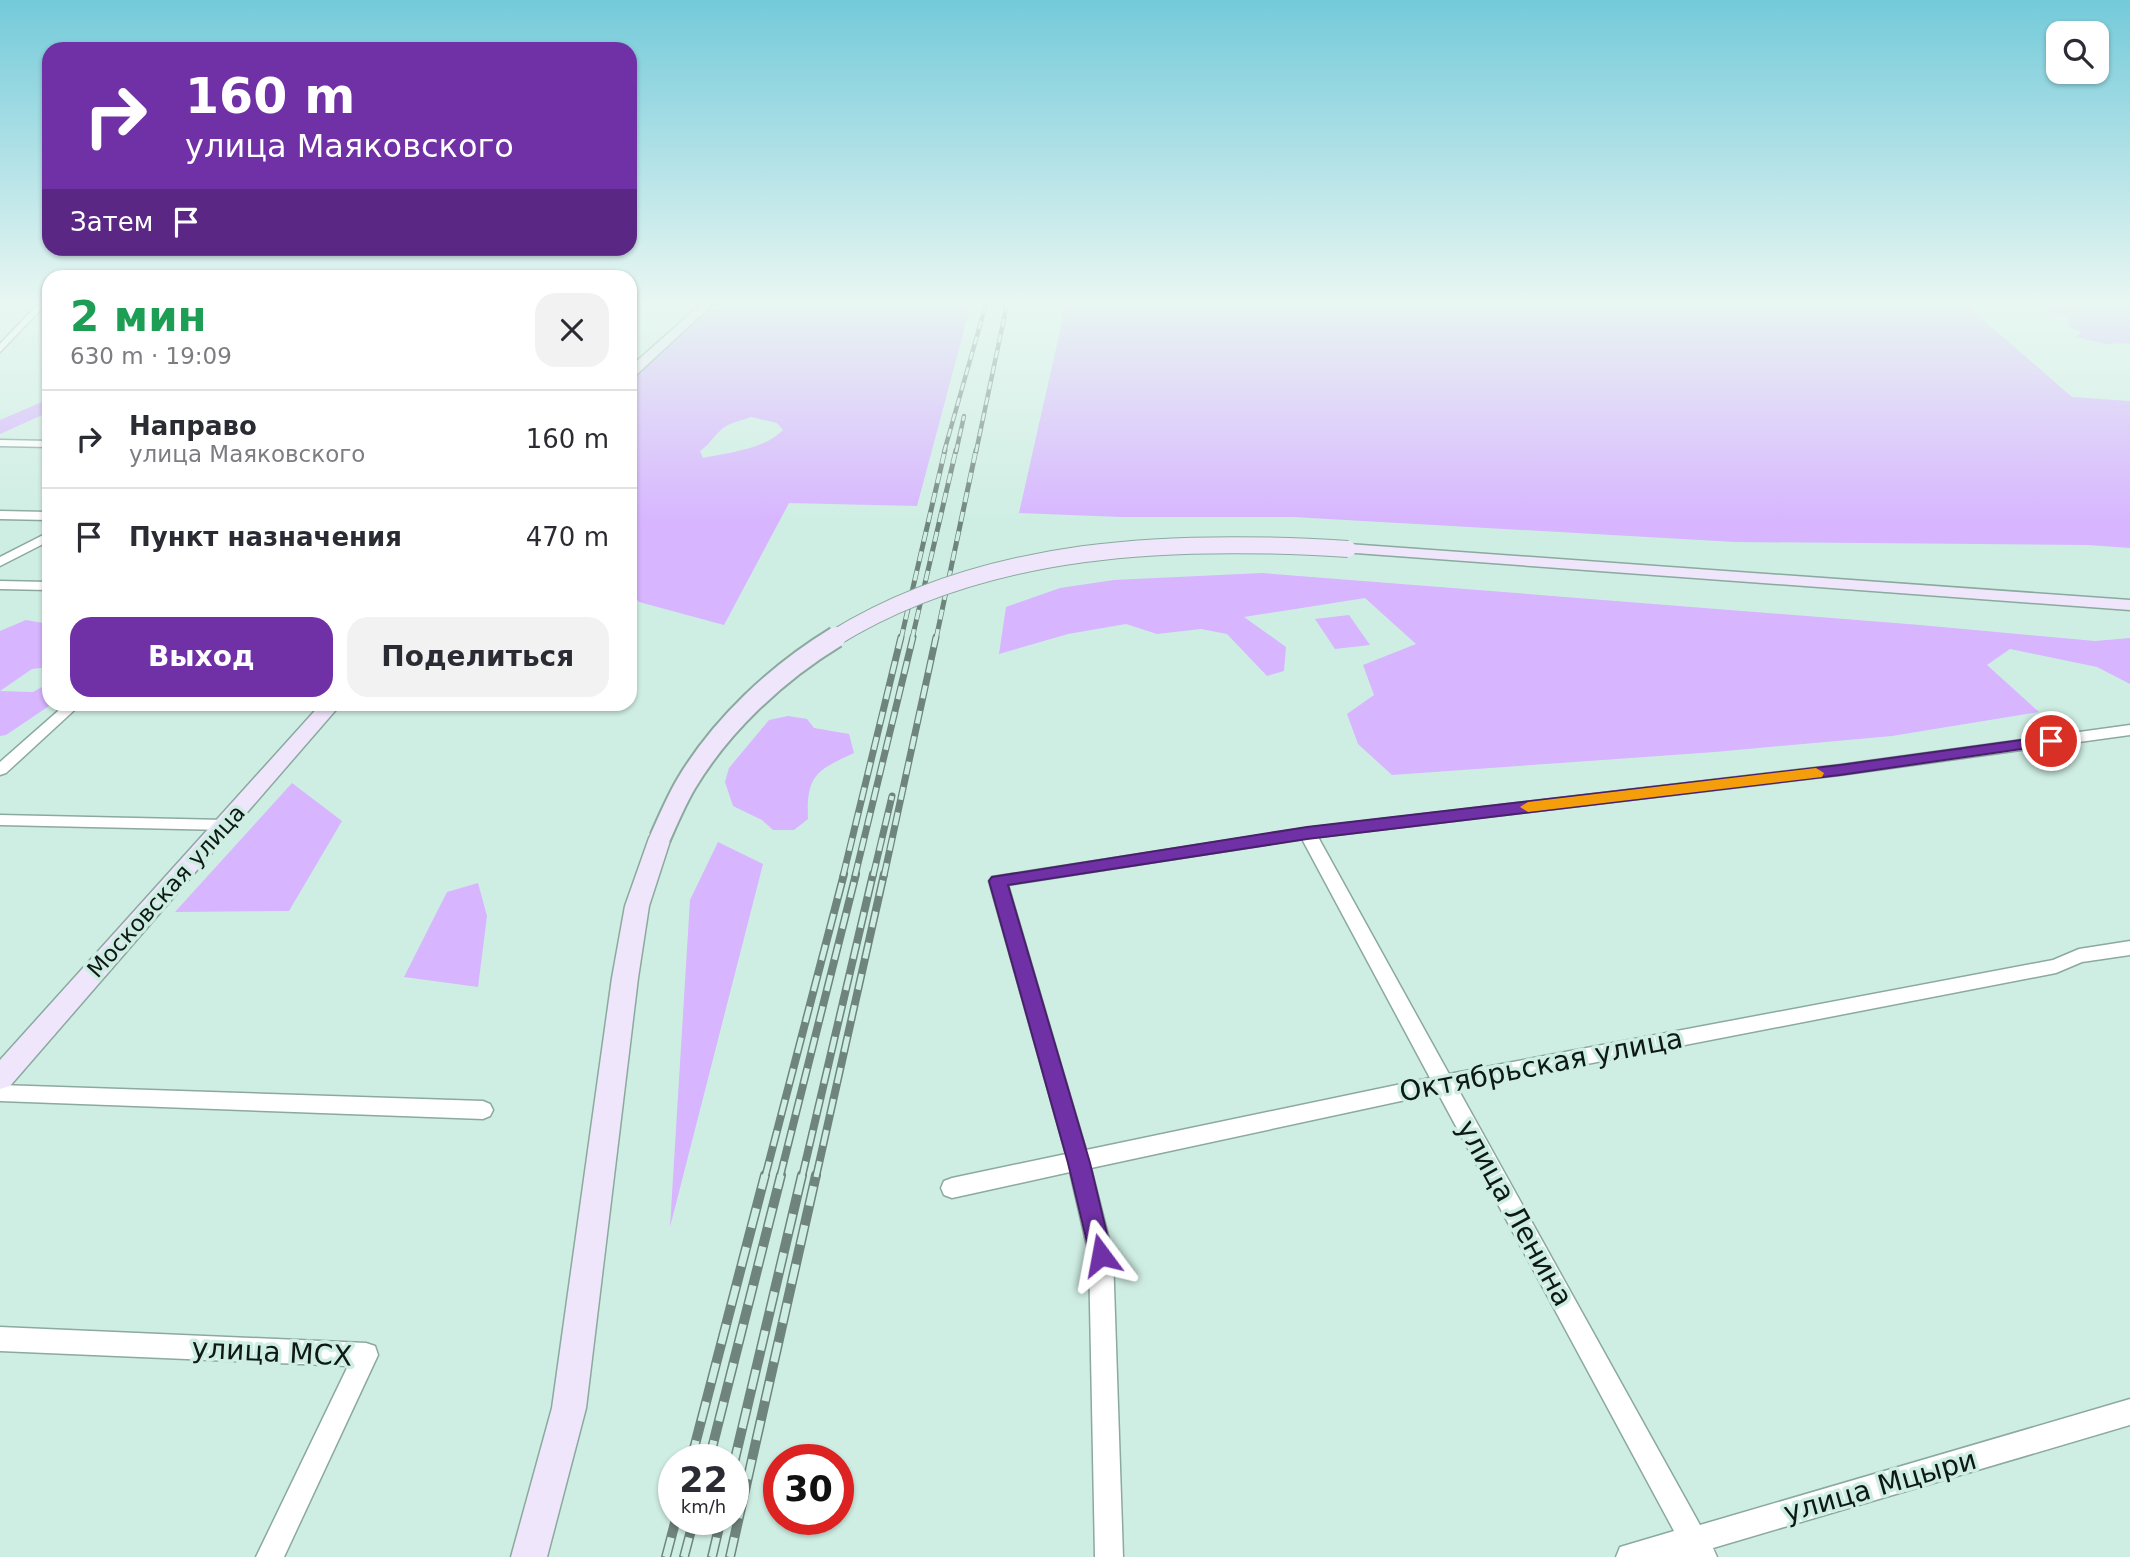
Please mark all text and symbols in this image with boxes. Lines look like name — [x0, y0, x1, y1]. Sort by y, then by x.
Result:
map controls — [2046, 21, 2109, 84]
button: search — [2046, 21, 2109, 84]
text: 160 m — [185, 68, 355, 125]
icon: right — [70, 70, 161, 161]
text: улица Маяковского — [185, 127, 514, 165]
icon: arrive — [167, 203, 205, 241]
text: Затем — [70, 207, 153, 237]
text: 2 мин — [70, 292, 207, 341]
button: close — [535, 293, 609, 367]
text: 630 m · 19:09 — [70, 343, 232, 369]
text: Направо — [129, 411, 257, 441]
icon: right — [70, 420, 108, 458]
text: 160 m — [526, 424, 609, 454]
text: улица Маяковского — [129, 441, 365, 467]
icon: arrive — [70, 518, 108, 556]
text: Пункт назначения — [129, 522, 402, 552]
text: 470 m — [526, 522, 609, 552]
button: Выход — [70, 617, 333, 697]
button: Поделиться — [347, 617, 609, 697]
pin — [2021, 711, 2081, 771]
icon: arrive — [2032, 722, 2070, 760]
street label: Московская улица — [82, 799, 250, 983]
street label: Октябрьская улица — [1397, 1021, 1685, 1109]
street label: улица Ленина — [1450, 1114, 1580, 1312]
position arrow — [1064, 1218, 1138, 1292]
street label: улица МСХ — [191, 1331, 353, 1373]
street label: улица Мцыри — [1780, 1443, 1980, 1529]
speed limit sign: 30 — [763, 1444, 854, 1535]
text: 22 — [679, 1460, 728, 1500]
text: km/h — [681, 1496, 726, 1517]

